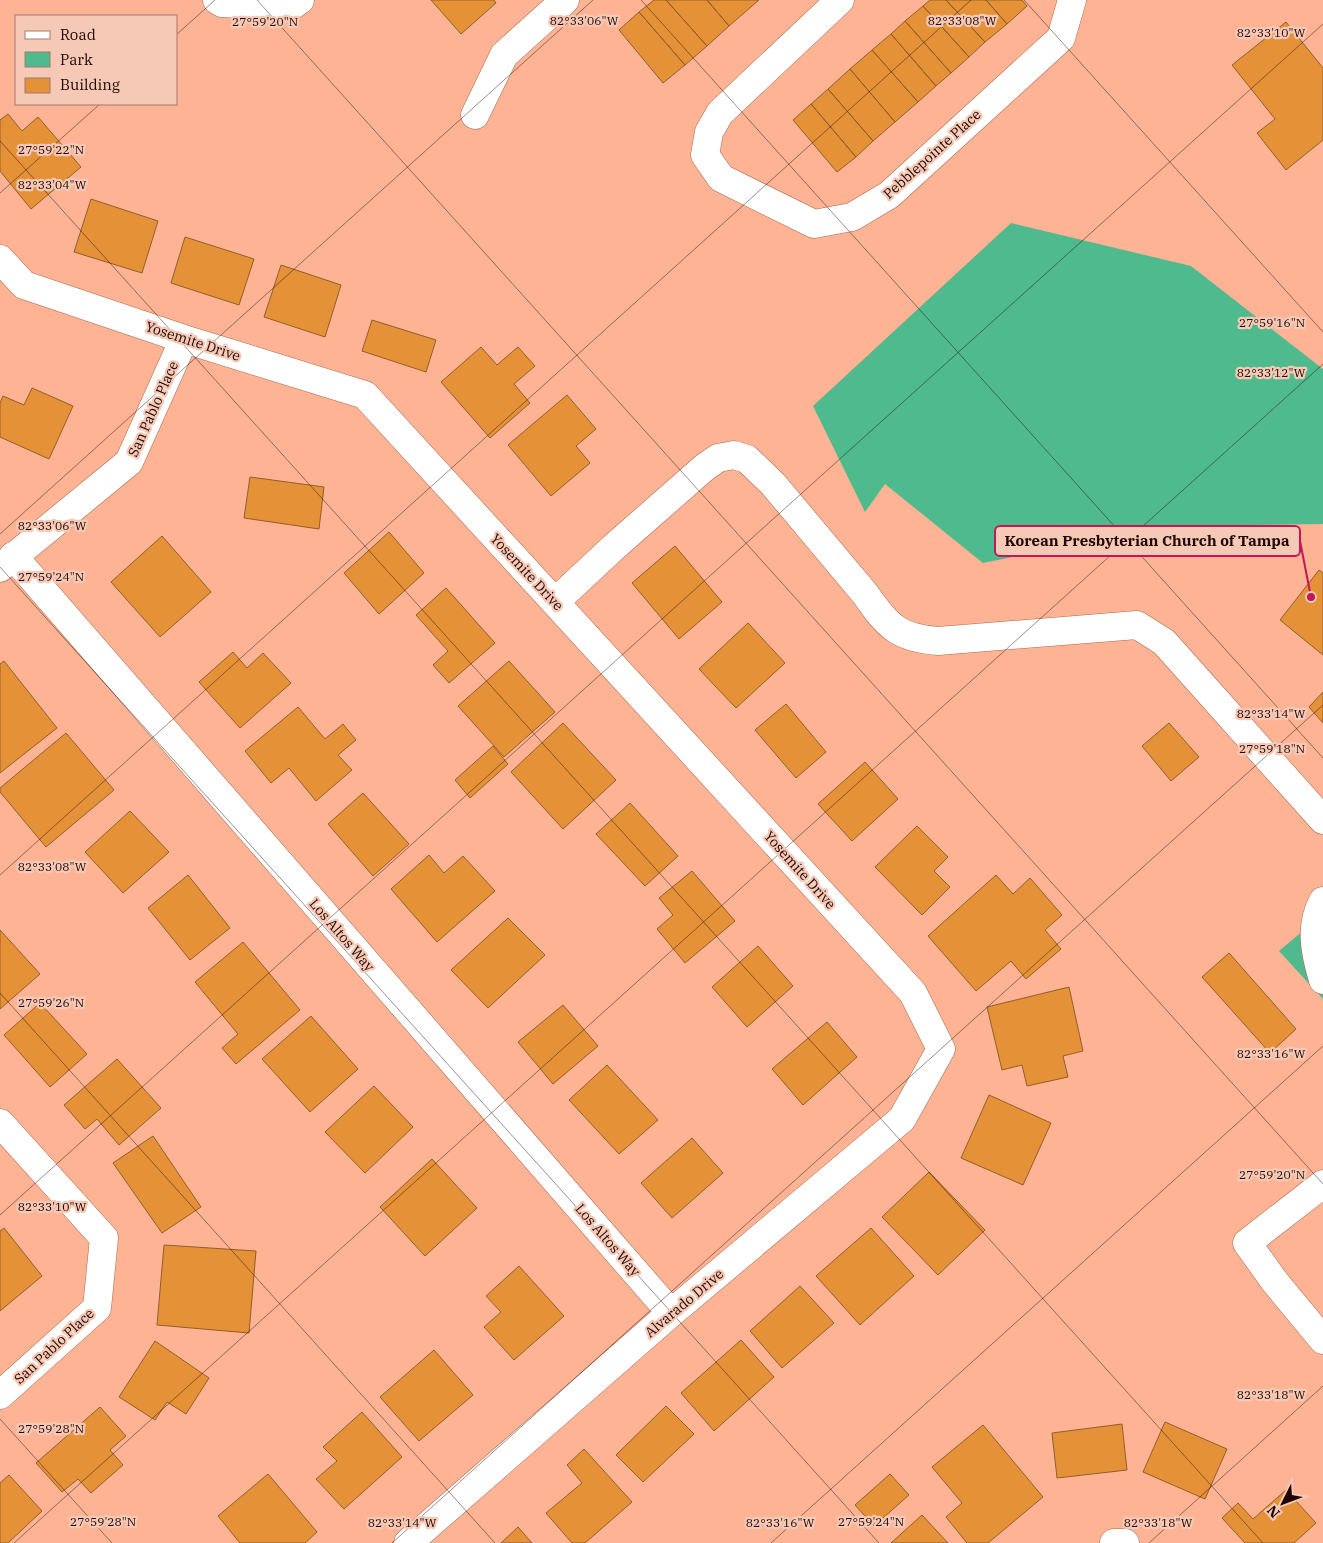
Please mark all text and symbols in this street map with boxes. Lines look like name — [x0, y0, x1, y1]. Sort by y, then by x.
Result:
text: 82°33'06"W — [550, 13, 619, 28]
text: 82°33'08"W — [928, 13, 997, 28]
text: 27°59'20"N — [232, 14, 298, 29]
legend — [15, 15, 178, 105]
text: Road — [60, 25, 96, 44]
text: 82°33'10"W — [1237, 25, 1306, 40]
text: Park — [60, 50, 93, 69]
text: Building — [60, 75, 120, 94]
street label: Pebblepointe Place — [879, 105, 985, 203]
text: 27°59'22"N — [18, 142, 84, 157]
text: 82°33'04"W — [18, 177, 87, 192]
text: 27°59'16"N — [1239, 315, 1305, 330]
street label: Yosemite Drive — [143, 317, 243, 365]
street label: San Pablo Place — [124, 358, 182, 460]
text: 82°33'12"W — [1237, 365, 1306, 380]
text: 82°33'06"W — [18, 518, 87, 533]
callout: Korean Presbyterian Church of Tampa — [995, 526, 1300, 556]
street label: Yosemite Drive — [487, 530, 567, 614]
text: Korean Presbyterian Church of Tampa — [1004, 531, 1290, 550]
text: 27°59'24"N — [18, 569, 84, 584]
text: 82°33'14"W — [1237, 706, 1306, 721]
text: 27°59'18"N — [1239, 741, 1305, 756]
street label: Yosemite Drive — [760, 827, 840, 913]
text: 82°33'08"W — [18, 859, 87, 874]
street label: Los Altos Way — [305, 895, 379, 975]
text: 27°59'26"N — [18, 995, 84, 1010]
text: 82°33'16"W — [1237, 1046, 1306, 1061]
text: 27°59'20"N — [1239, 1167, 1305, 1182]
text: 82°33'10"W — [18, 1199, 87, 1214]
street label: Los Altos Way — [571, 1200, 645, 1280]
street label: Alvarado Drive — [641, 1265, 727, 1341]
street label: San Pablo Place — [10, 1304, 98, 1388]
text: 82°33'18"W — [1237, 1387, 1306, 1402]
text: 27°59'28"N — [18, 1421, 84, 1436]
north arrow — [1258, 1478, 1308, 1528]
text: N — [1263, 1502, 1284, 1522]
text: 27°59'28"N — [70, 1514, 136, 1529]
text: 27°59'24"N — [838, 1514, 904, 1529]
text: 82°33'14"W — [368, 1515, 437, 1530]
text: 82°33'16"W — [746, 1515, 815, 1530]
text: 82°33'18"W — [1124, 1515, 1193, 1530]

